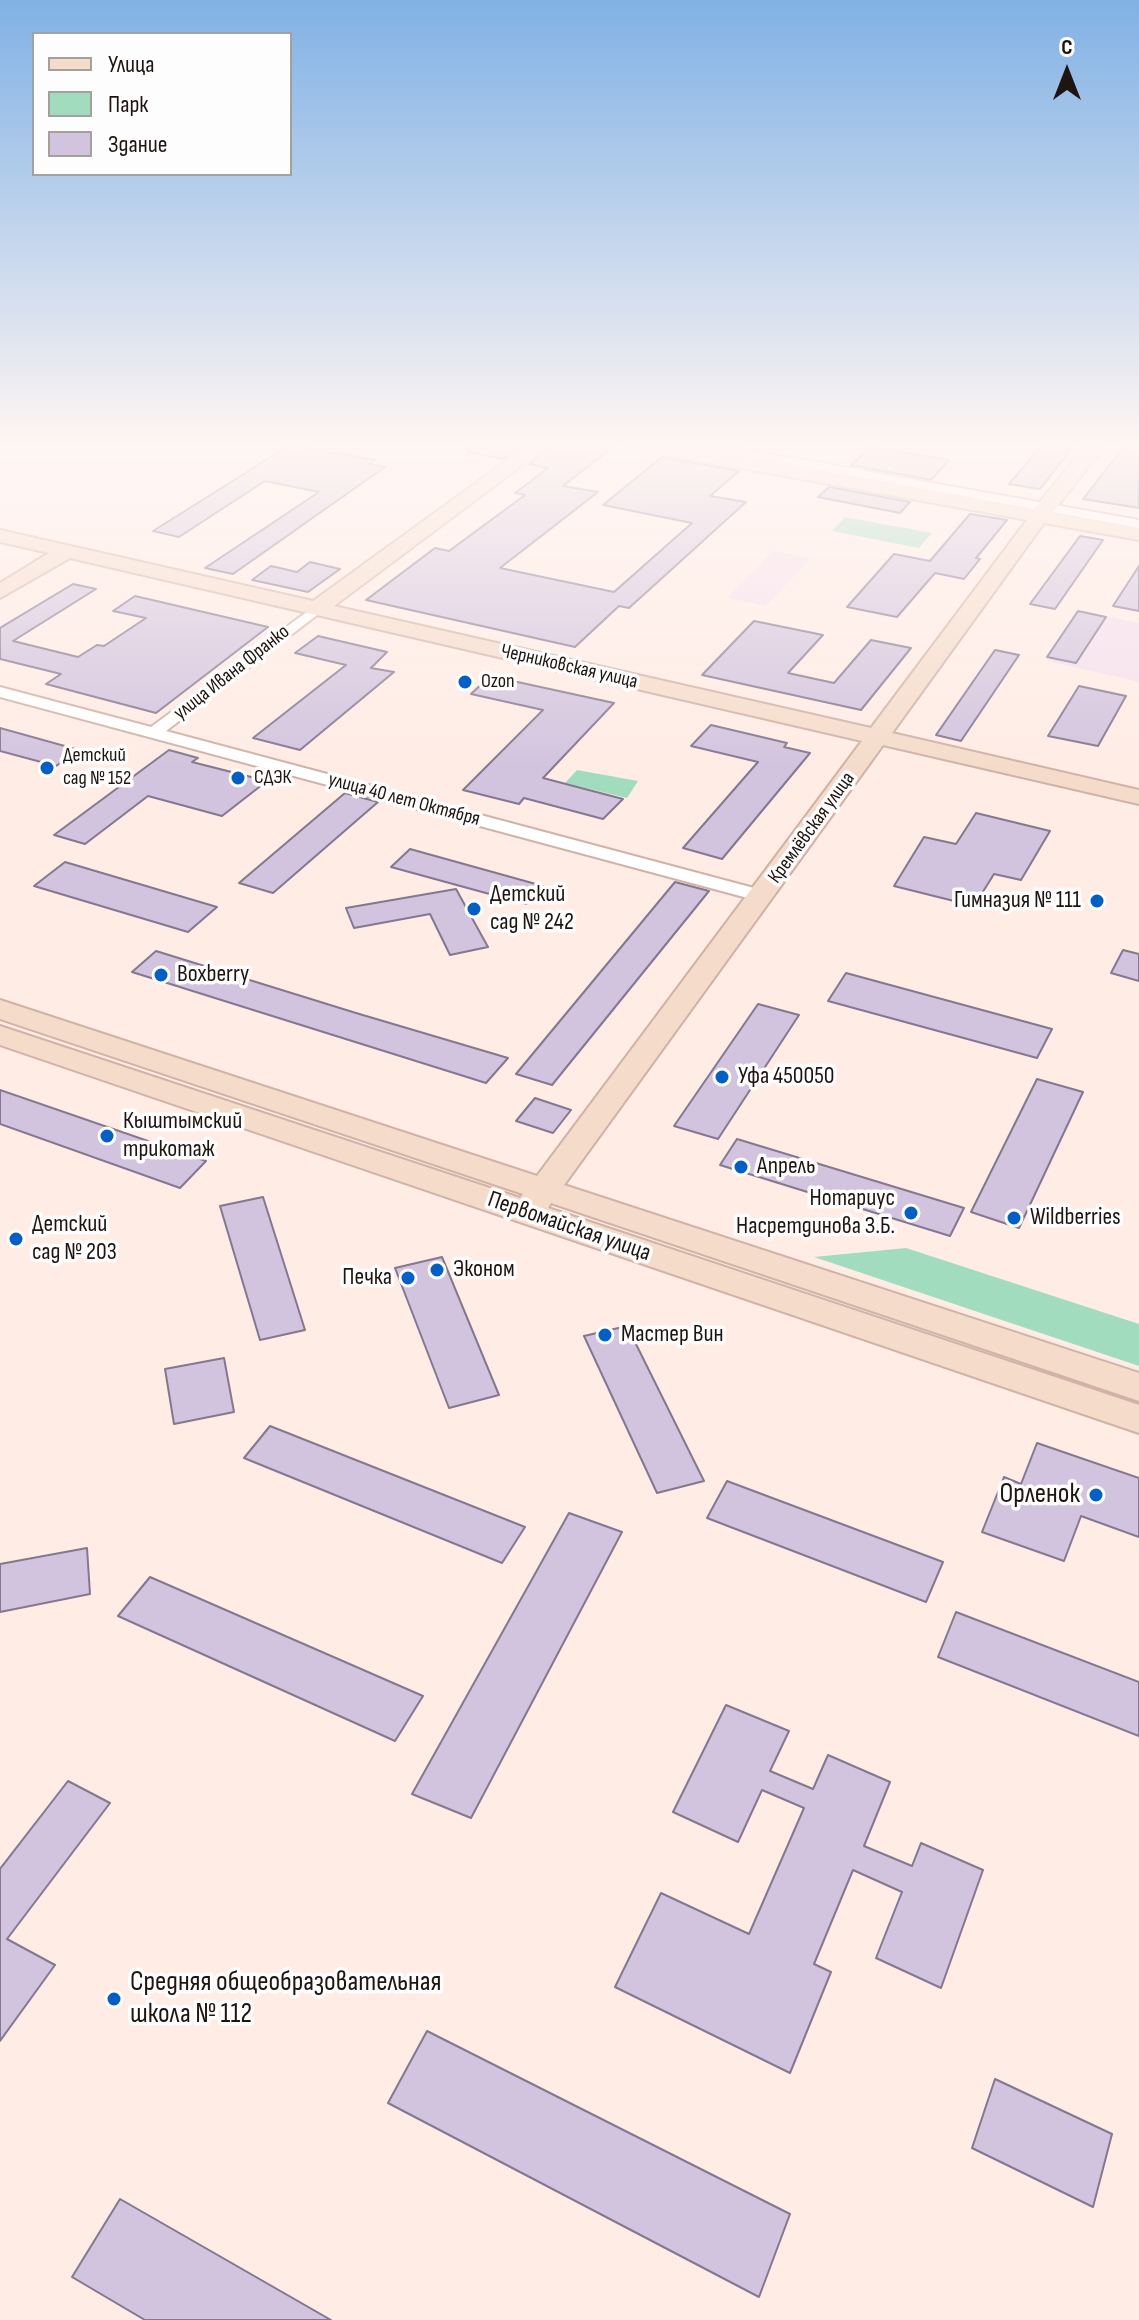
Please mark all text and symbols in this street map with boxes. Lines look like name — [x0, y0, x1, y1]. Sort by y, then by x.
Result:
legend — [32, 32, 292, 176]
north arrow — [1027, 32, 1107, 112]
text: С — [1061, 34, 1073, 61]
text: Улица — [108, 50, 154, 79]
text: Парк — [108, 90, 148, 119]
text: Здание — [108, 130, 167, 159]
street label: улица Ивана Франко — [169, 620, 295, 726]
street label: Черниковская улица — [498, 640, 640, 694]
place label: Ozon — [481, 670, 515, 694]
marker: Ozon — [456, 673, 474, 691]
place label: Детский сад № 152 — [63, 744, 131, 791]
marker: Детский сад № 152 — [38, 759, 56, 777]
place label: СДЭК — [254, 766, 291, 790]
street label: улица 40 лет Октября — [325, 768, 483, 832]
street label: Кремлёвская улица — [764, 768, 860, 888]
marker: СДЭК — [229, 769, 247, 787]
place label: Детский сад № 242 — [490, 881, 574, 937]
place label: Гимназия № 111 — [954, 887, 1081, 915]
marker: Гимназия № 111 — [1088, 892, 1106, 910]
marker: Детский сад № 242 — [465, 900, 483, 918]
place label: Boxberry — [177, 961, 249, 989]
marker: Boxberry — [152, 966, 170, 984]
place label: Уфа 450050 — [738, 1063, 835, 1091]
marker: Уфа 450050 — [713, 1068, 731, 1086]
place label: Кыштымский трикотаж — [123, 1108, 242, 1164]
marker: Кыштымский трикотаж — [98, 1127, 116, 1145]
place label: Апрель — [757, 1153, 815, 1181]
marker: Апрель — [732, 1158, 750, 1176]
place label: Нотариус Насретдинова З.Б. — [736, 1185, 895, 1241]
street label: Первомайская улица — [484, 1186, 654, 1268]
marker: Нотариус Насретдинова З.Б. — [902, 1204, 920, 1222]
place label: Wildberries — [1030, 1204, 1121, 1232]
marker: Wildberries — [1005, 1209, 1023, 1227]
place label: Детский сад № 203 — [32, 1211, 117, 1267]
marker: Детский сад № 203 — [7, 1230, 25, 1248]
place label: Эконом — [453, 1256, 515, 1284]
marker: Эконом — [428, 1261, 446, 1279]
place label: Печка — [342, 1264, 392, 1292]
marker: Печка — [399, 1269, 417, 1287]
place label: Мастер Вин — [621, 1321, 723, 1349]
marker: Мастер Вин — [596, 1326, 614, 1344]
place label: Орленок — [1000, 1478, 1080, 1512]
marker: Орленок — [1087, 1486, 1105, 1504]
place label: Средняя общеобразовательная школа № 112 — [130, 1966, 441, 2032]
marker: Средняя общеобразовательная школа № 112 — [105, 1990, 123, 2008]

